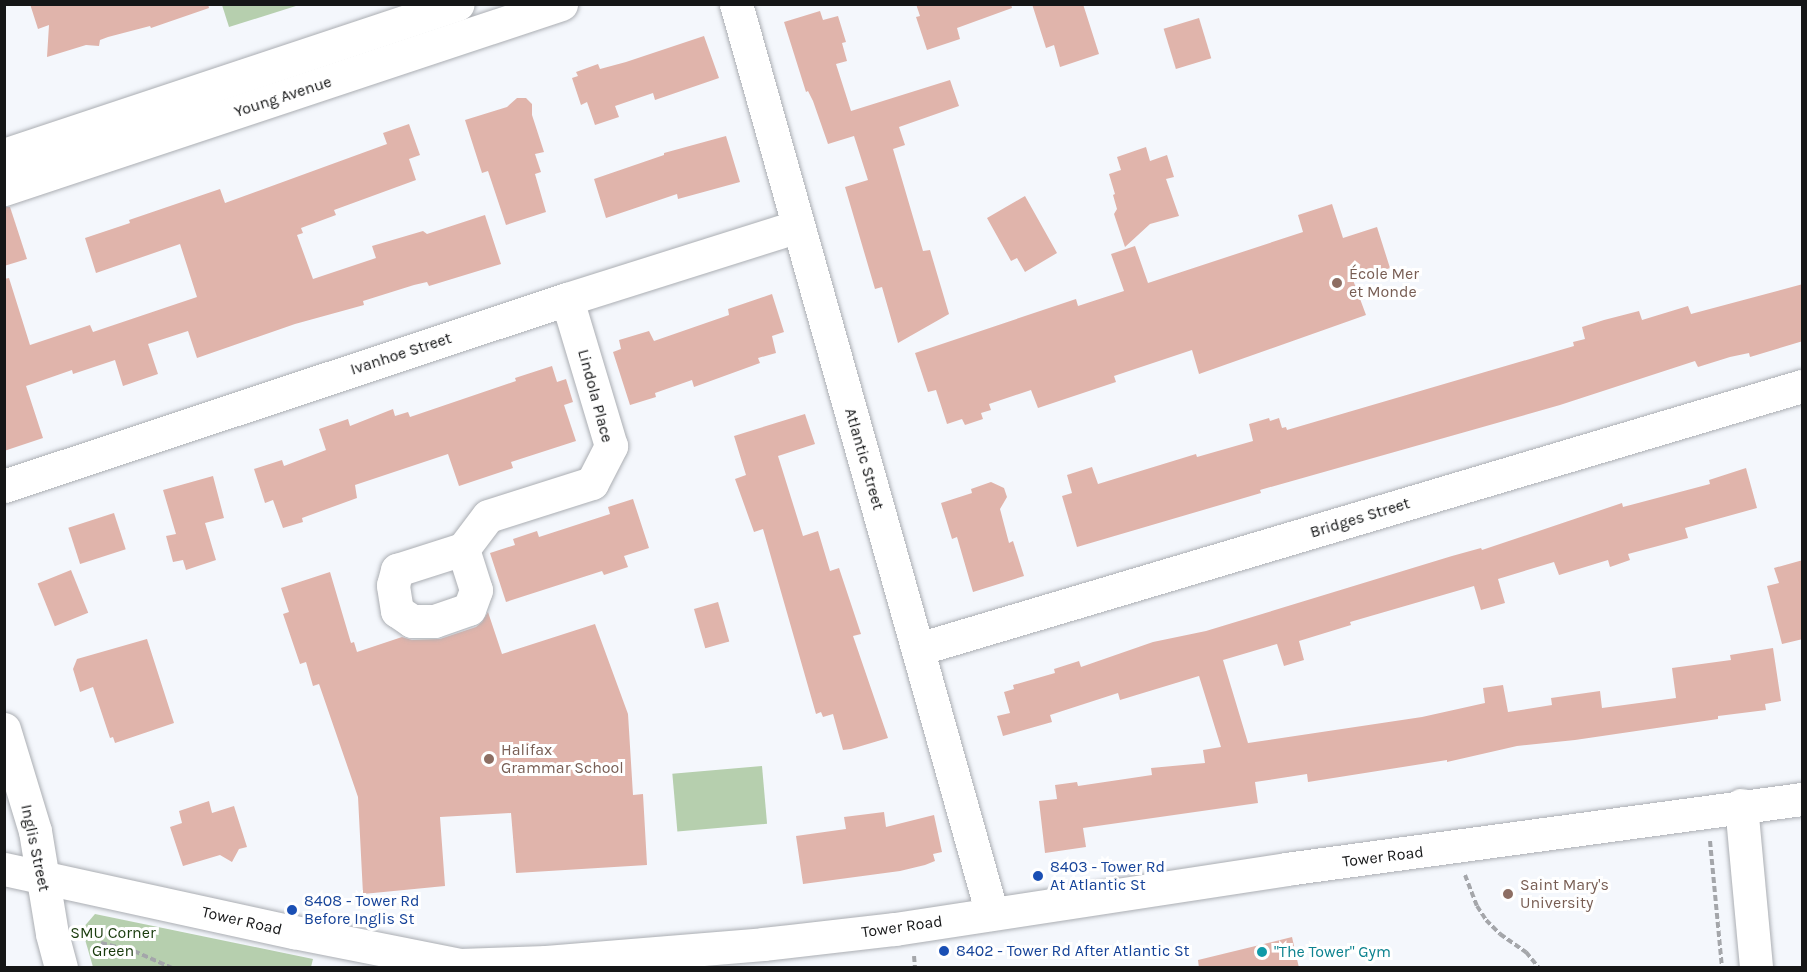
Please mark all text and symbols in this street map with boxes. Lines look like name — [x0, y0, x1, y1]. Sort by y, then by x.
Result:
street label: Young Avenue — [232, 72, 334, 122]
place label: École Mer et Monde — [1349, 264, 1419, 302]
marker: École Mer et Monde — [1330, 276, 1344, 290]
street label: Ivanhoe Street — [348, 329, 454, 379]
street label: Lindola Place — [573, 347, 617, 445]
street label: Atlantic Street — [840, 406, 888, 512]
street label: Bridges Street — [1308, 494, 1412, 542]
place label: Halifax Grammar School — [501, 740, 624, 778]
marker: Halifax Grammar School — [482, 752, 496, 766]
street label: Inglis Street — [16, 803, 54, 893]
street label: Tower Road — [1341, 842, 1425, 872]
place label: 8403 - Tower Rd At Atlantic St — [1050, 857, 1165, 895]
marker: 8403 - Tower Rd At Atlantic St — [1031, 869, 1045, 883]
place label: Saint Mary's University — [1520, 875, 1609, 913]
marker: Saint Mary's University — [1501, 887, 1515, 901]
place label: 8408 - Tower Rd Before Inglis St — [304, 891, 419, 929]
street label: Tower Road — [200, 902, 284, 940]
marker: 8408 - Tower Rd Before Inglis St — [285, 903, 299, 917]
street label: Tower Road — [860, 912, 944, 942]
park label: SMU Corner Green — [70, 923, 156, 961]
place label: 8402 - Tower Rd After Atlantic St — [956, 941, 1190, 961]
place label: "The Tower" Gym — [1274, 942, 1391, 962]
marker: 8402 - Tower Rd After Atlantic St — [937, 944, 951, 958]
marker: "The Tower" Gym — [1255, 945, 1269, 959]

